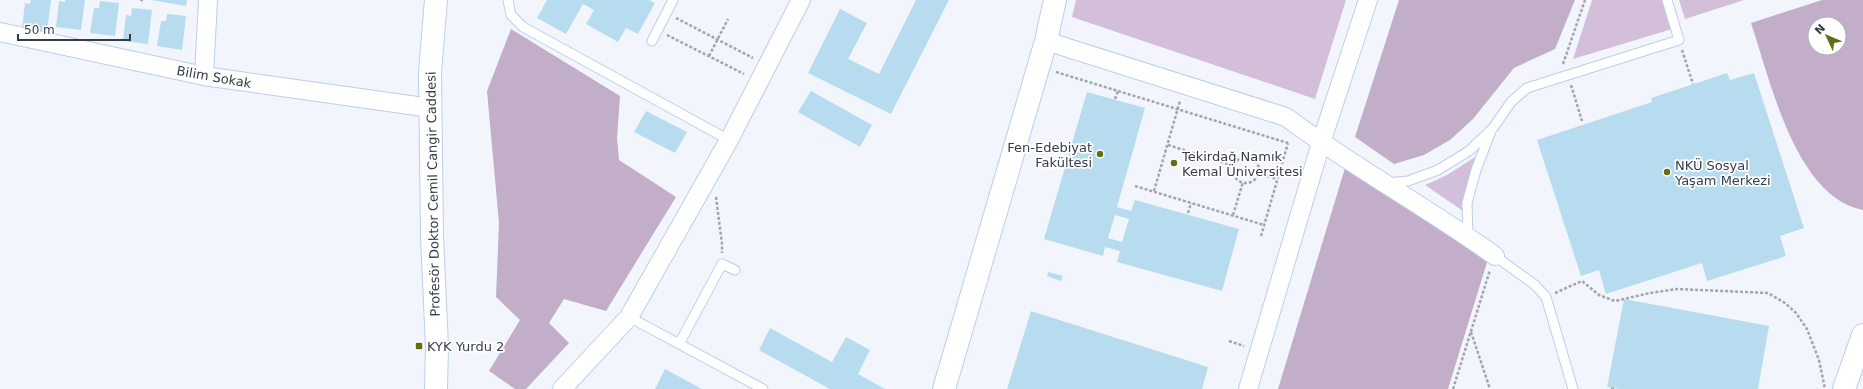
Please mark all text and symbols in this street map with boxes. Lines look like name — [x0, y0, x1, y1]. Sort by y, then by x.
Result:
scale bar — [18, 16, 130, 42]
north arrow — [1807, 16, 1847, 56]
text: N — [1812, 22, 1828, 37]
text: 50 m — [24, 23, 55, 37]
street label: Bilim Sokak — [175, 63, 253, 91]
street label: Profesör Doktor Cemil Cangir Caddesi — [423, 71, 443, 317]
place label: Fen-Edebiyat Fakültesi — [1007, 140, 1092, 170]
marker: Fen-Edebiyat Fakültesi — [1095, 149, 1105, 159]
place label: Tekirdağ Namık Kemal Üniversitesi — [1181, 149, 1303, 179]
place label: NKÜ Sosyal Yaşam Merkezi — [1674, 157, 1771, 188]
marker: Tekirdağ Namık Kemal Üniversitesi — [1169, 158, 1179, 168]
marker: NKÜ Sosyal Yaşam Merkezi — [1662, 167, 1672, 177]
place label: KYK Yurdu 2 — [427, 339, 504, 354]
marker: KYK Yurdu 2 — [414, 341, 424, 351]

